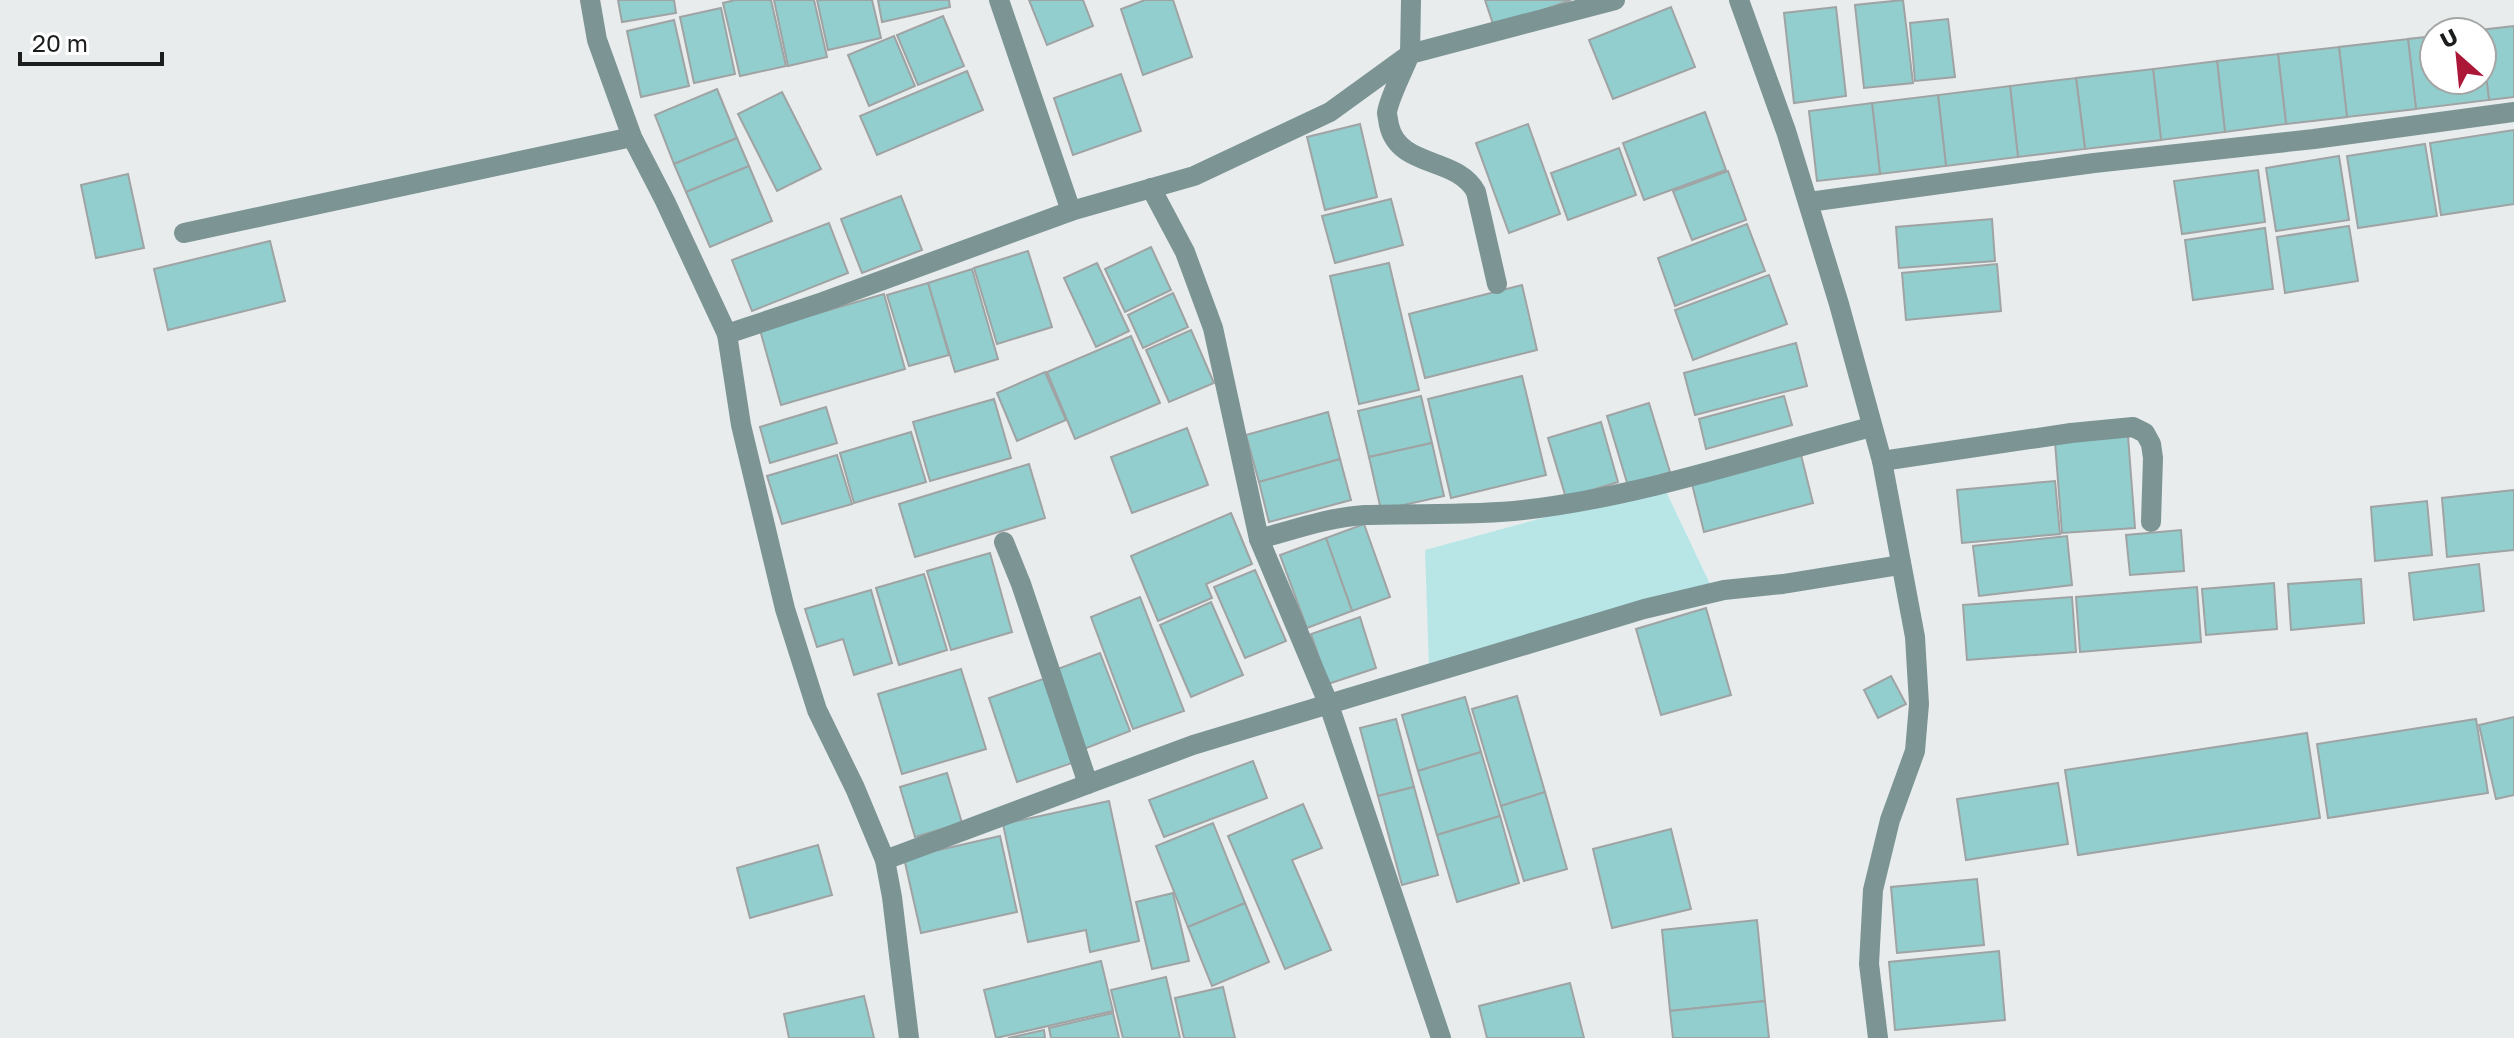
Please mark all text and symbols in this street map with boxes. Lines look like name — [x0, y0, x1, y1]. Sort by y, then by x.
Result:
scale bar — [20, 16, 162, 66]
north arrow — [2418, 16, 2498, 96]
text: U — [2435, 22, 2462, 53]
text: 20 m — [32, 28, 88, 57]

